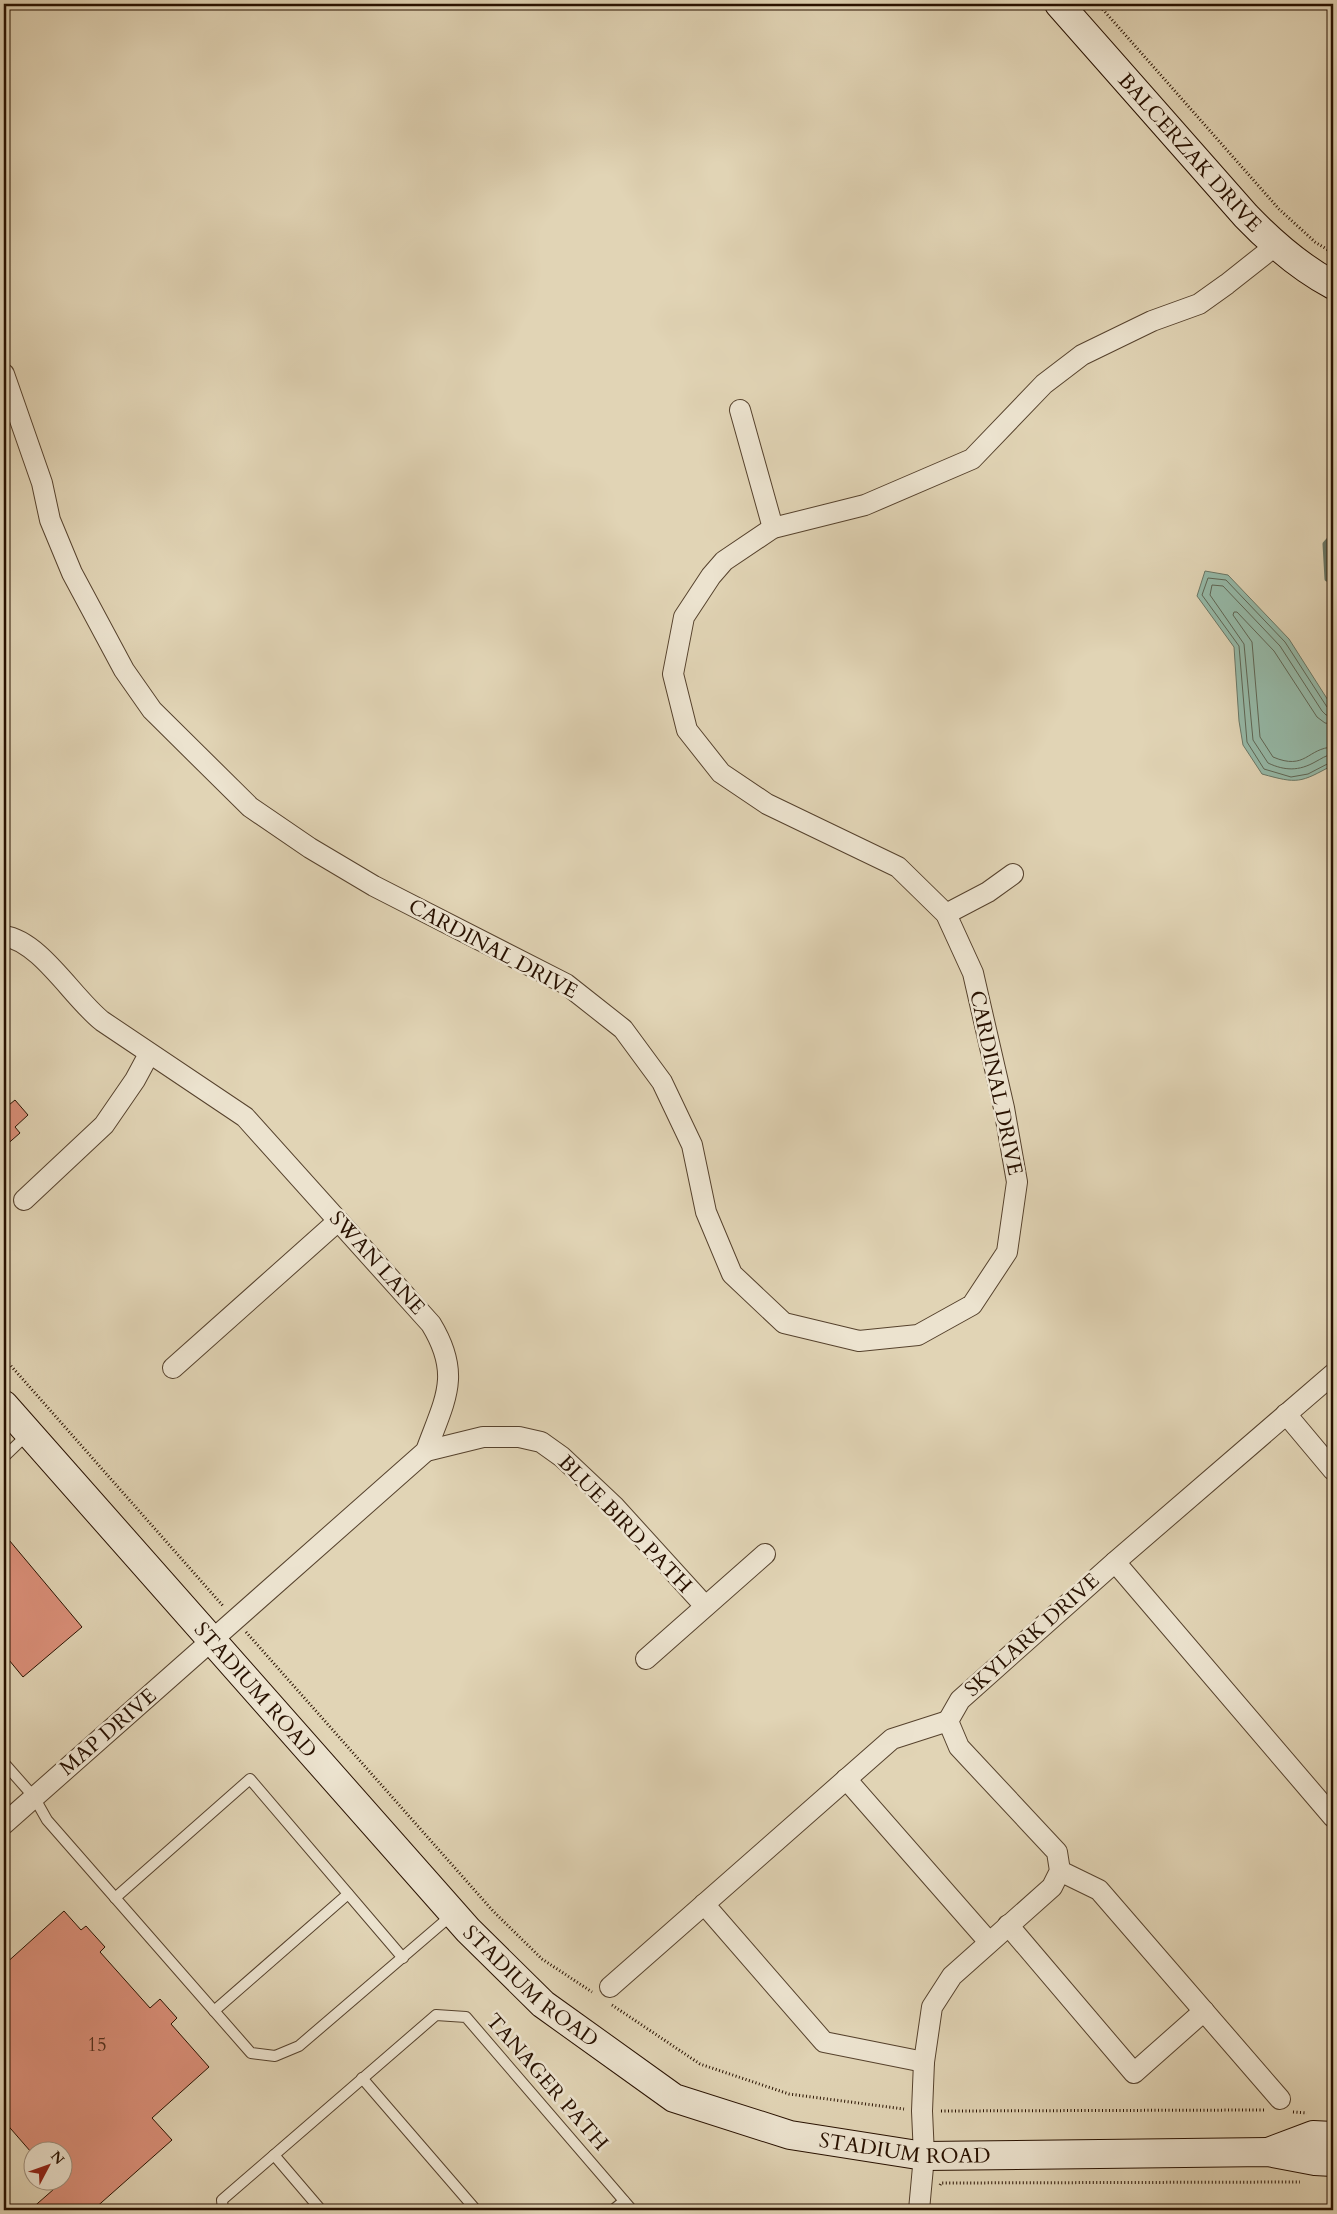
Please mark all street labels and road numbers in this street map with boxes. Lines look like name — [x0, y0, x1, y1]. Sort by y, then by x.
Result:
street label: BALCERZAK DRIVE — [1112, 66, 1268, 239]
street label: CARDINAL DRIVE — [403, 892, 583, 1006]
street label: CARDINAL DRIVE — [962, 988, 1030, 1178]
street label: SWAN LANE — [322, 1205, 432, 1321]
street label: BLUE BIRD PATH — [551, 1449, 699, 1599]
street label: SKYLARK DRIVE — [958, 1567, 1106, 1703]
street label: STADIUM ROAD — [188, 1616, 324, 1764]
street label: MAP DRIVE — [53, 1682, 163, 1782]
street label: STADIUM ROAD — [456, 1918, 604, 2054]
street label: TANAGER PATH — [479, 2007, 615, 2157]
street label: STADIUM ROAD — [817, 2125, 991, 2171]

